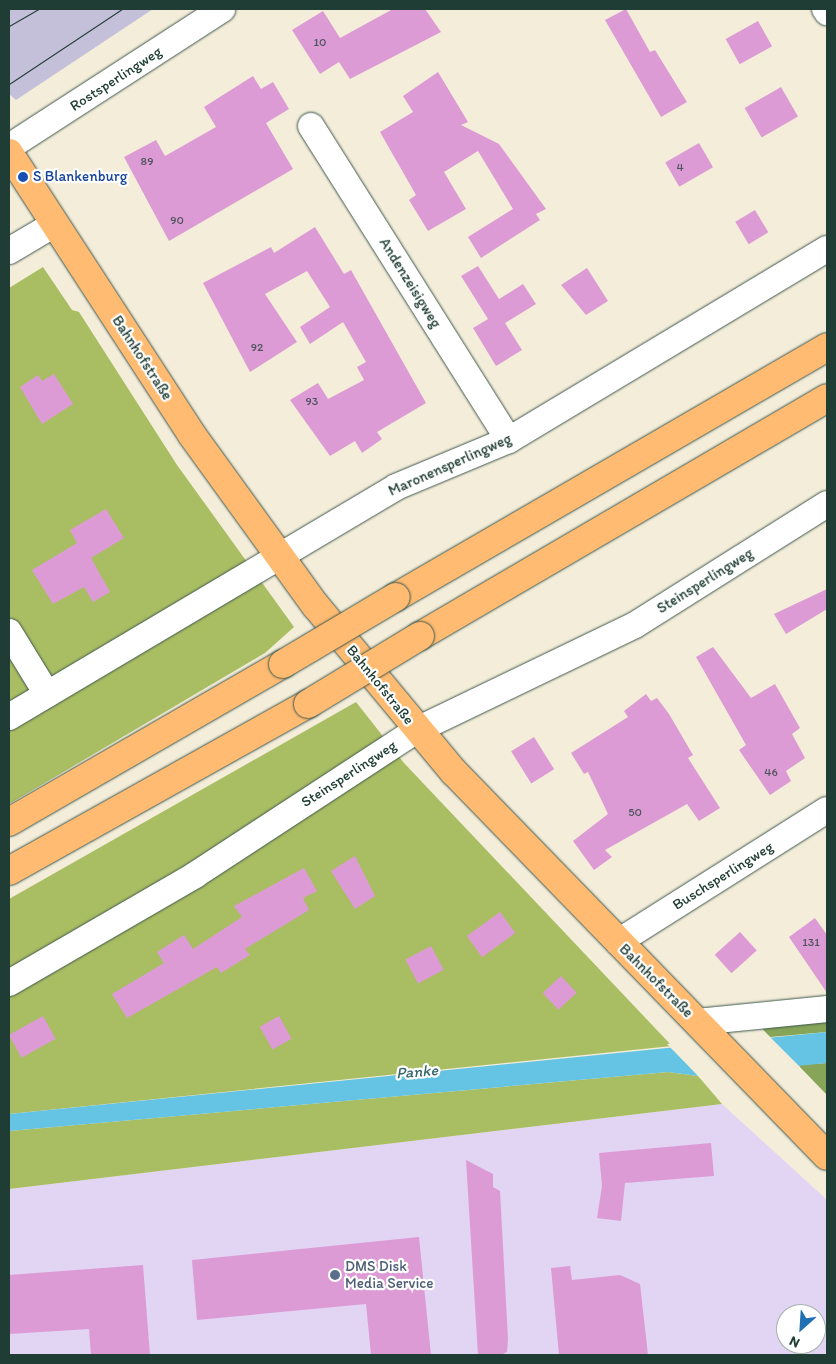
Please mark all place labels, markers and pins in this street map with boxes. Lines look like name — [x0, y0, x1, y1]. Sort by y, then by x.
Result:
place label: S Blankenburg — [33, 168, 128, 186]
marker: S Blankenburg — [17, 171, 29, 183]
place label: DMS Disk Media Service — [345, 1257, 434, 1292]
marker: DMS Disk Media Service — [329, 1269, 341, 1281]

